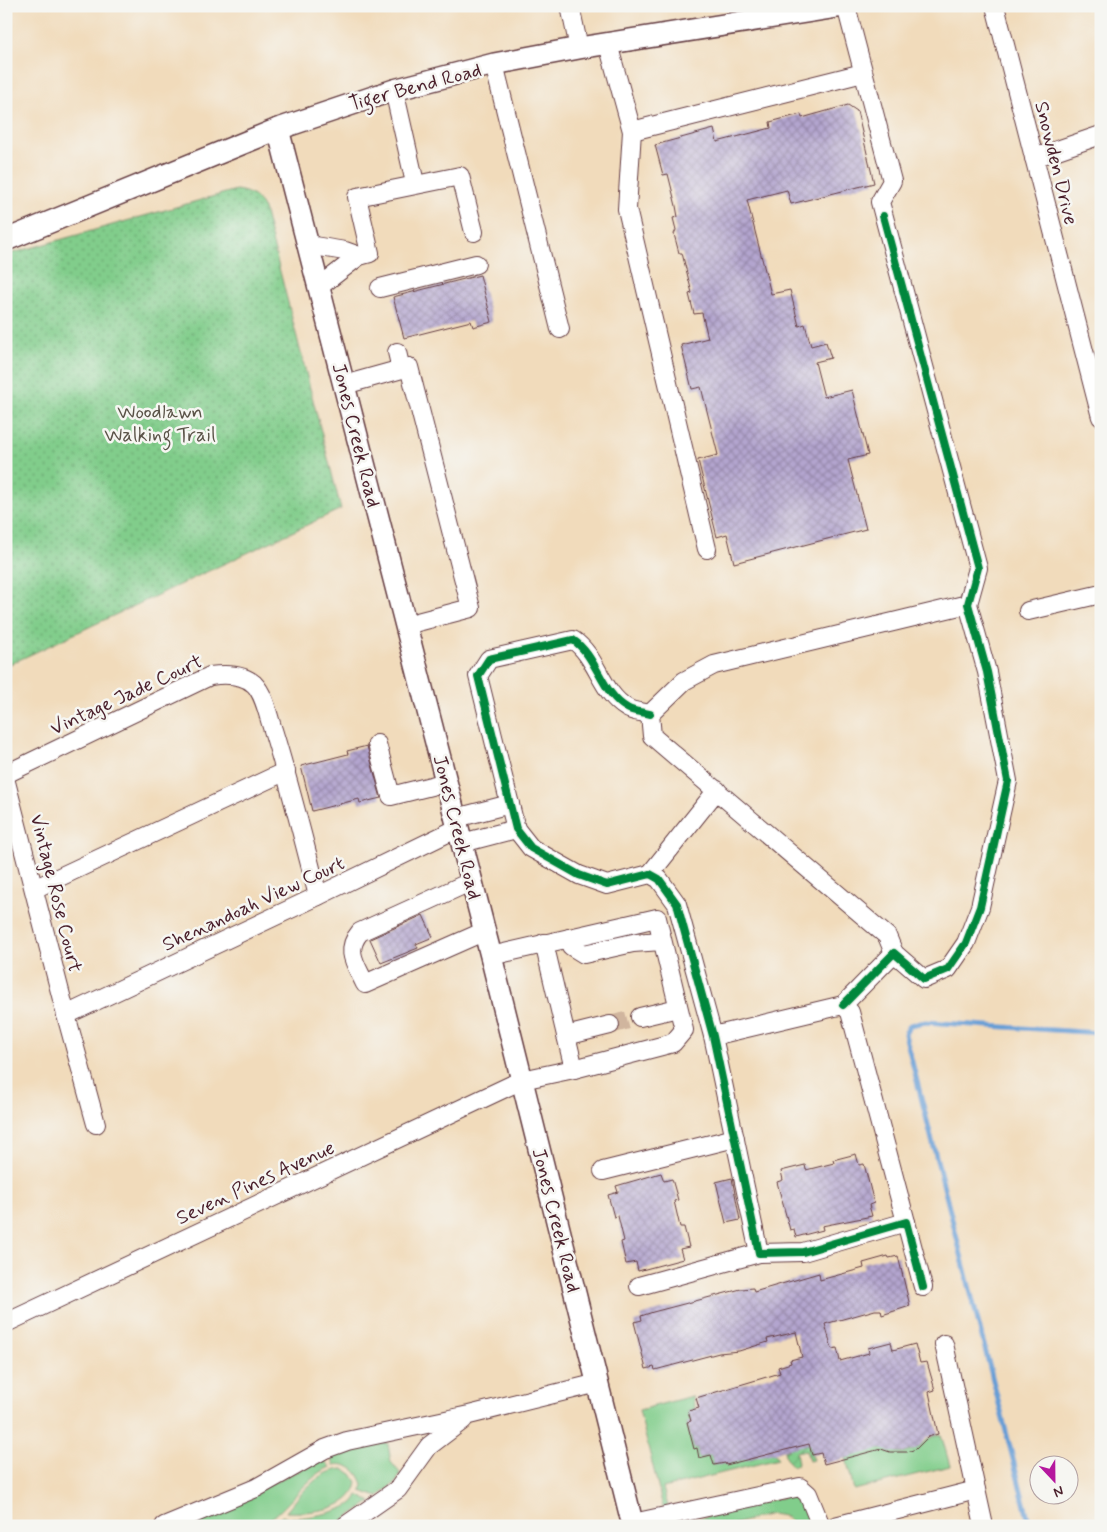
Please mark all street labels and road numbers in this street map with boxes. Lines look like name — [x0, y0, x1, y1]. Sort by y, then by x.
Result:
street label: Tiger Bend Road — [346, 57, 485, 120]
street label: Snowden Drive — [1027, 99, 1084, 228]
street label: Jones Creek Road — [325, 360, 387, 510]
street label: Vintage Jade Court — [46, 648, 207, 743]
street label: Jones Creek Road — [426, 752, 488, 902]
street label: Vintage Rose Court — [23, 811, 88, 975]
street label: Shenandoah View Court — [158, 850, 349, 958]
street label: Seven Pines Avenue — [172, 1135, 339, 1232]
street label: Jones Creek Road — [525, 1145, 587, 1295]

